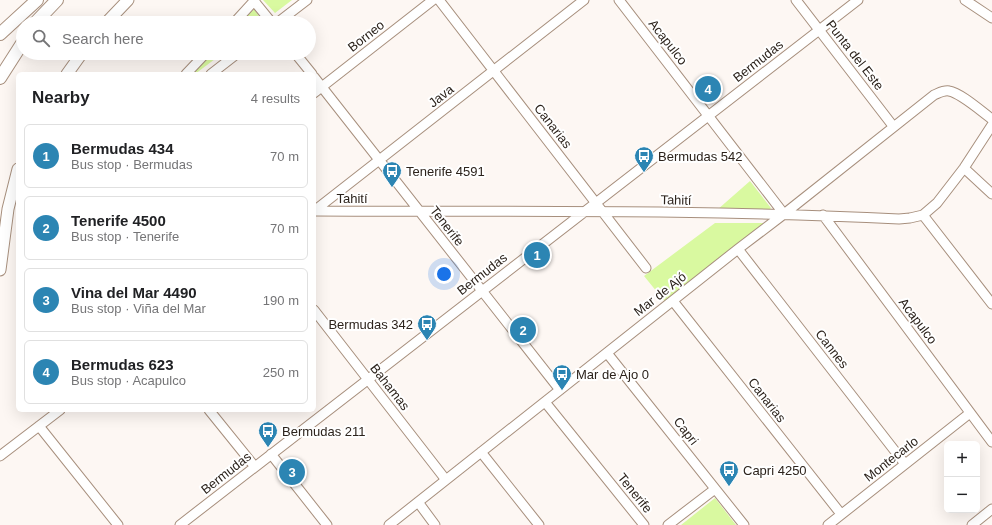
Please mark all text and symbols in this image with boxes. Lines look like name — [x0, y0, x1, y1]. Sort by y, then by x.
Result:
search box — [16, 16, 316, 60]
street label: Acapulco — [646, 16, 690, 68]
street label: Borneo — [345, 17, 387, 55]
street label: Punta del Este — [823, 17, 887, 93]
icon: search — [30, 27, 52, 49]
text: Search here — [62, 30, 144, 47]
street label: Bermudas — [730, 37, 786, 85]
pin: 4 — [695, 74, 721, 104]
street label: Java — [426, 81, 457, 110]
text: Nearby — [32, 88, 90, 107]
text: 4 results — [251, 91, 300, 106]
street label: Canarias — [531, 101, 575, 152]
text: Bermudas 434 — [71, 140, 174, 157]
bus stop icon: Bermudas 542 — [633, 145, 655, 173]
text: 1 — [42, 149, 50, 164]
text: 70 m — [270, 149, 299, 164]
place label: Bermudas 542 — [658, 149, 743, 164]
text: Bus stop · Bermudas — [71, 157, 192, 172]
bus stop icon: Tenerife 4591 — [381, 160, 403, 188]
place label: Tenerife 4591 — [406, 164, 485, 179]
street label: Tahití — [336, 191, 368, 206]
street label: Tahití — [660, 192, 692, 208]
street label: Tenerife — [427, 203, 467, 249]
text: Tenerife 4500 — [71, 212, 166, 229]
text: 2 — [42, 221, 50, 236]
text: 70 m — [270, 221, 299, 236]
text: Bus stop · Tenerife — [71, 229, 179, 244]
pin: 1 — [524, 240, 550, 270]
street label: Bermudas — [454, 250, 510, 298]
your location — [434, 264, 454, 284]
street label: Mar de Ajó — [631, 269, 689, 319]
text: Vina del Mar 4490 — [71, 284, 197, 301]
text: 3 — [42, 293, 50, 308]
text: 190 m — [263, 293, 299, 308]
street label: Acapulco — [896, 295, 940, 347]
text: Bus stop · Viña del Mar — [71, 301, 206, 316]
bus stop icon: Bermudas 342 — [416, 313, 438, 341]
pin: 2 — [510, 315, 536, 345]
place label: Bermudas 342 — [328, 317, 413, 332]
street label: Cannes — [812, 327, 852, 372]
text: Bermudas 623 — [71, 356, 174, 373]
street label: Bahamas — [367, 361, 413, 414]
bus stop icon: Mar de Ajo 0 — [551, 363, 573, 391]
text: 4 — [42, 365, 50, 380]
text: 250 m — [263, 365, 299, 380]
place label: Mar de Ajo 0 — [576, 367, 649, 382]
text: Bus stop · Acapulco — [71, 373, 186, 388]
street label: Canarias — [745, 375, 789, 426]
street label: Capri — [671, 414, 702, 448]
bus stop icon: Bermudas 211 — [257, 420, 279, 448]
place label: Bermudas 211 — [282, 424, 366, 439]
street label: Montecarlo — [861, 433, 921, 485]
map controls — [944, 441, 980, 513]
button: + — [944, 441, 980, 477]
street label: Bermudas — [198, 449, 254, 497]
pin: 3 — [279, 457, 305, 487]
bus stop icon: Capri 4250 — [718, 459, 740, 487]
place label: Capri 4250 — [743, 463, 807, 478]
street label: Tenerife — [615, 470, 655, 516]
button: − — [944, 477, 980, 513]

